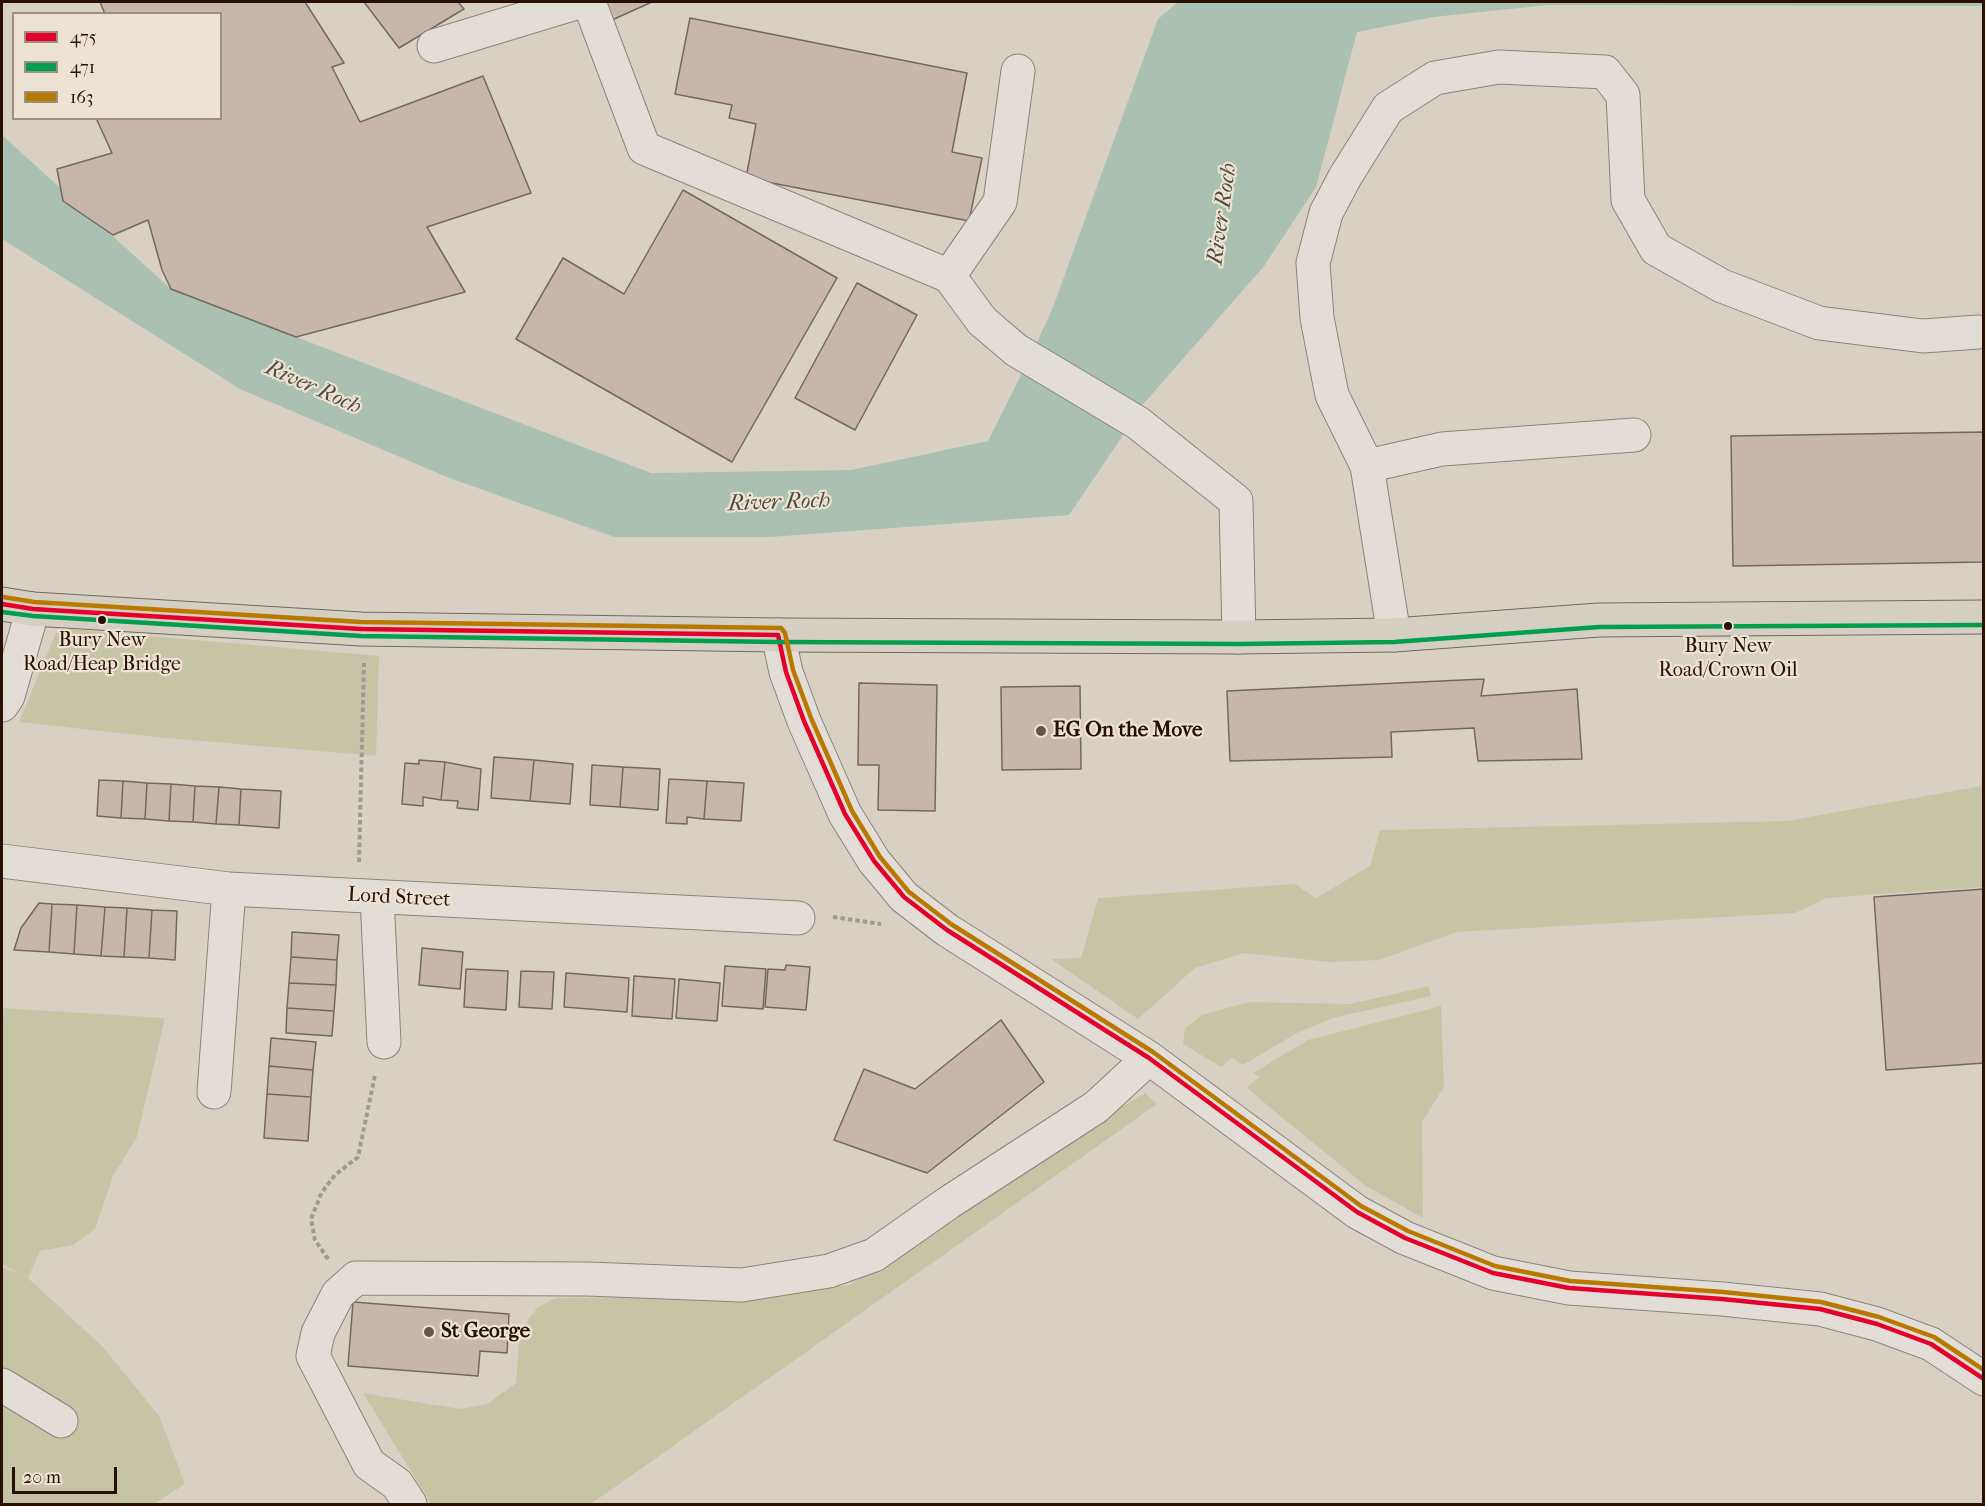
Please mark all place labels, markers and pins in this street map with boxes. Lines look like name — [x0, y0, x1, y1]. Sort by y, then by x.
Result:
marker: Bury New Road/Heap Bridge — [96, 614, 108, 626]
marker: Bury New Road/Crown Oil — [1722, 620, 1734, 632]
place label: Bury New Road/Heap Bridge — [23, 629, 181, 676]
place label: Bury New Road/Crown Oil — [1659, 635, 1797, 682]
place label: EG On the Move — [1053, 718, 1202, 744]
marker: EG On the Move — [1034, 724, 1048, 738]
place label: St George — [441, 1319, 530, 1345]
marker: St George — [422, 1325, 436, 1339]

